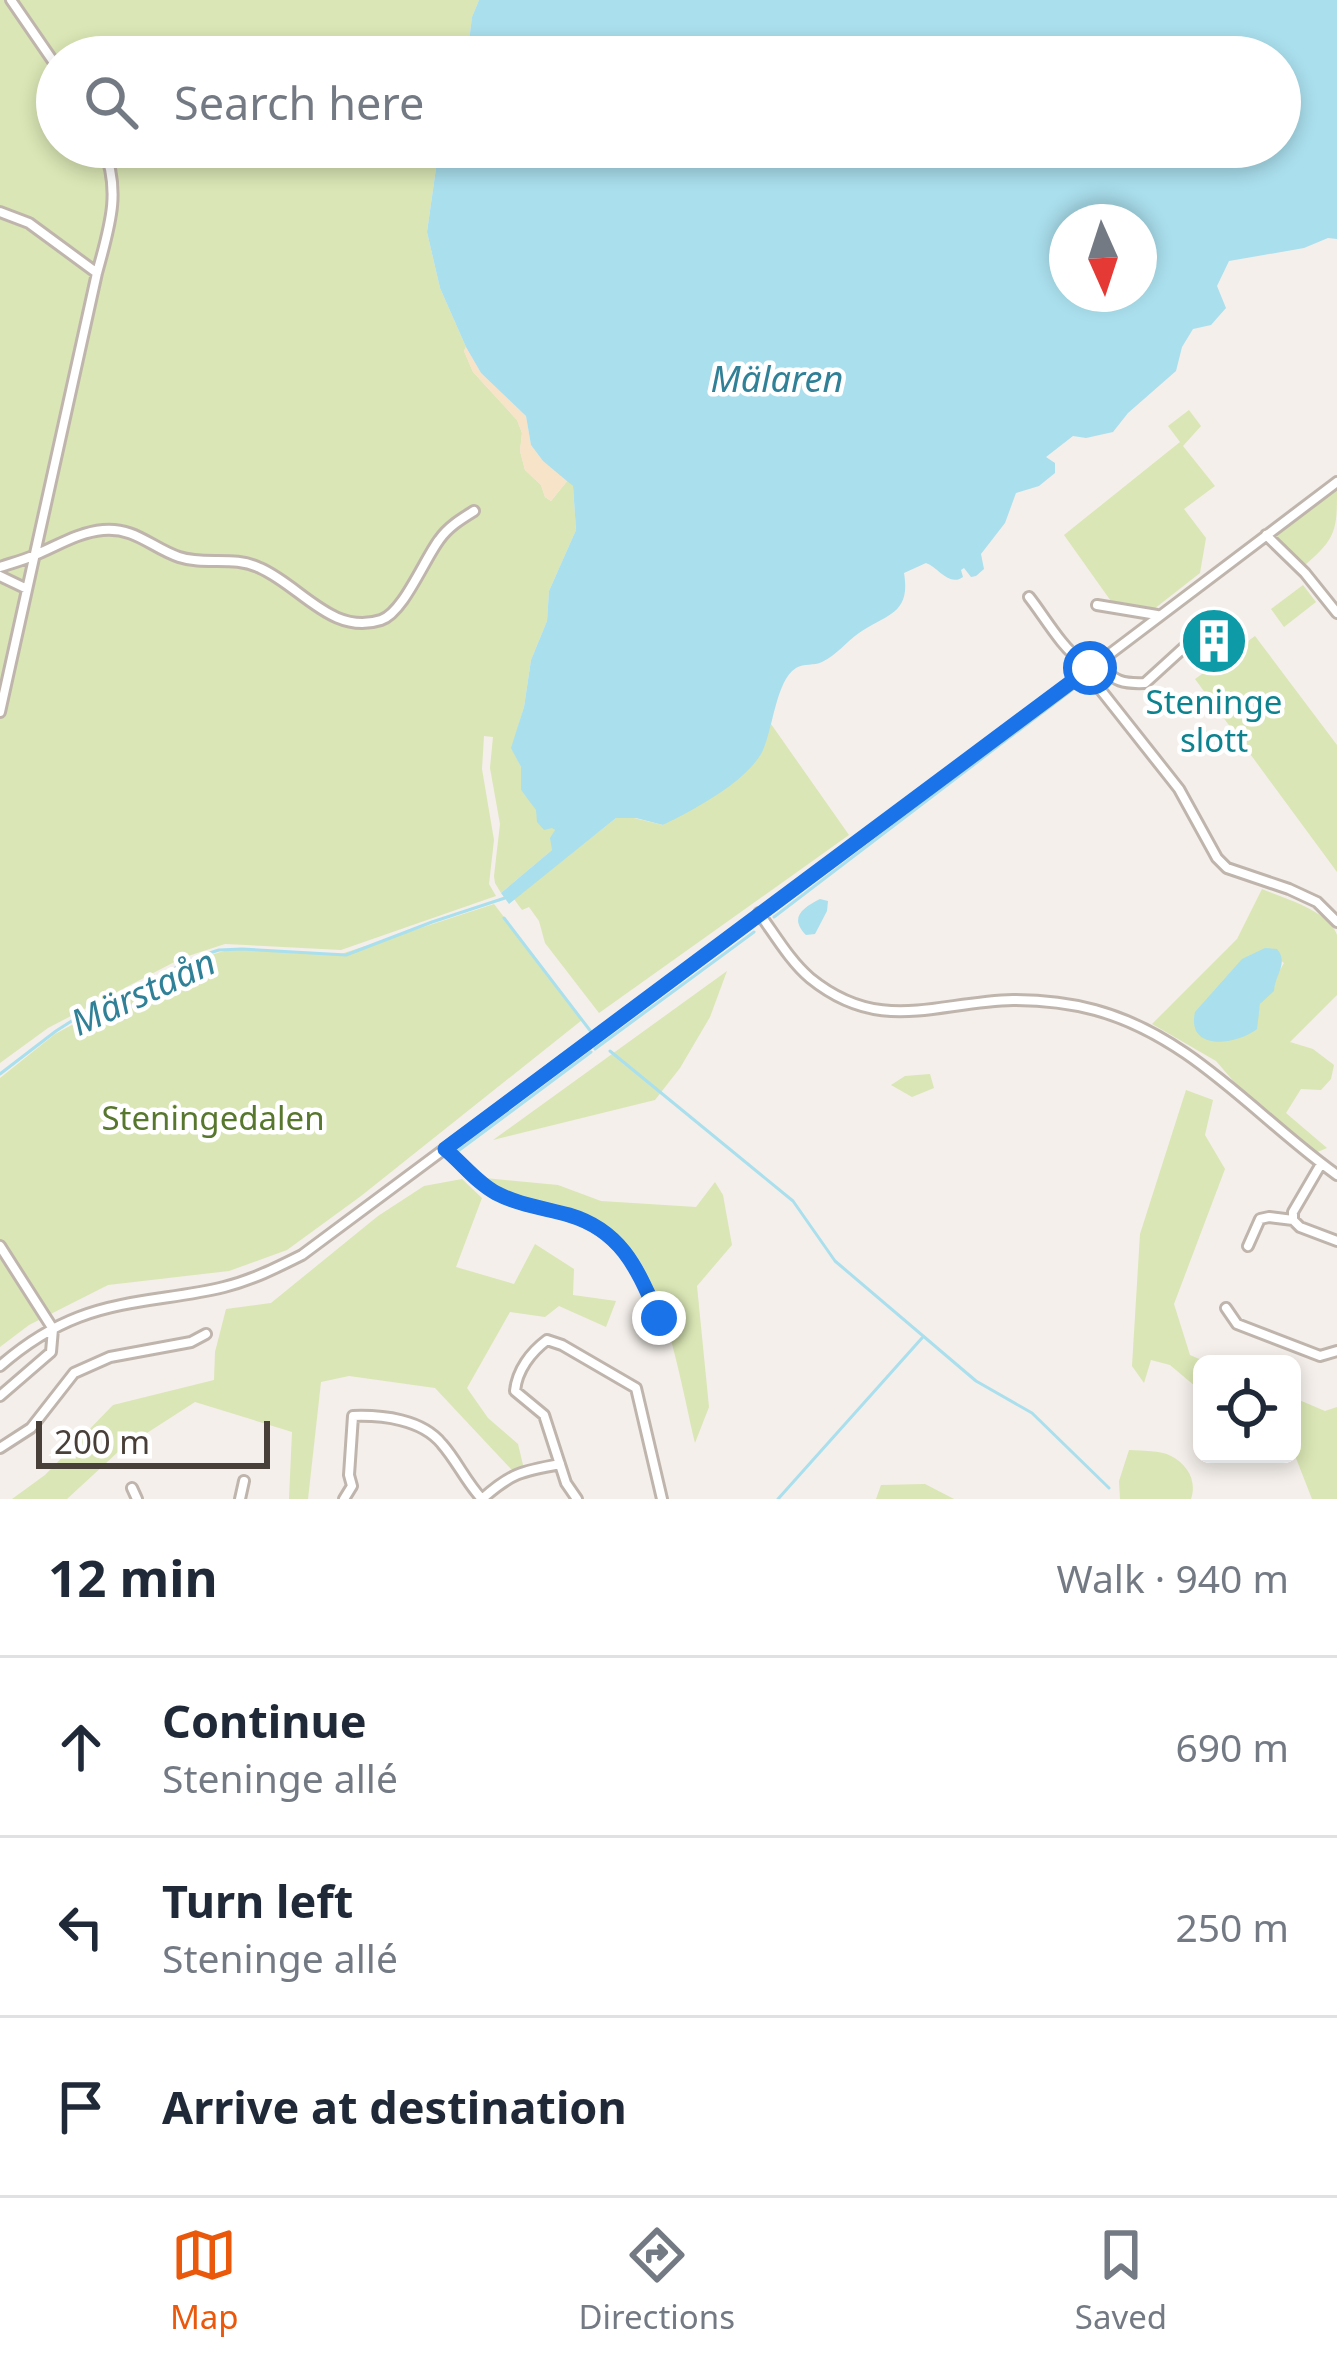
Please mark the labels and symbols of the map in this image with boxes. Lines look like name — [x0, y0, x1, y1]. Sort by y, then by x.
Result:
north arrow — [1049, 204, 1157, 312]
water label: Mälaren — [711, 354, 843, 403]
building icon: Steninge slott — [1179, 606, 1249, 676]
route start — [1063, 641, 1117, 695]
place label: Steninge slott — [1146, 679, 1282, 762]
water label: Märstaån — [63, 937, 223, 1046]
park label: Steningedalen — [101, 1095, 325, 1140]
route end — [632, 1291, 686, 1345]
scale bar — [36, 1415, 270, 1468]

